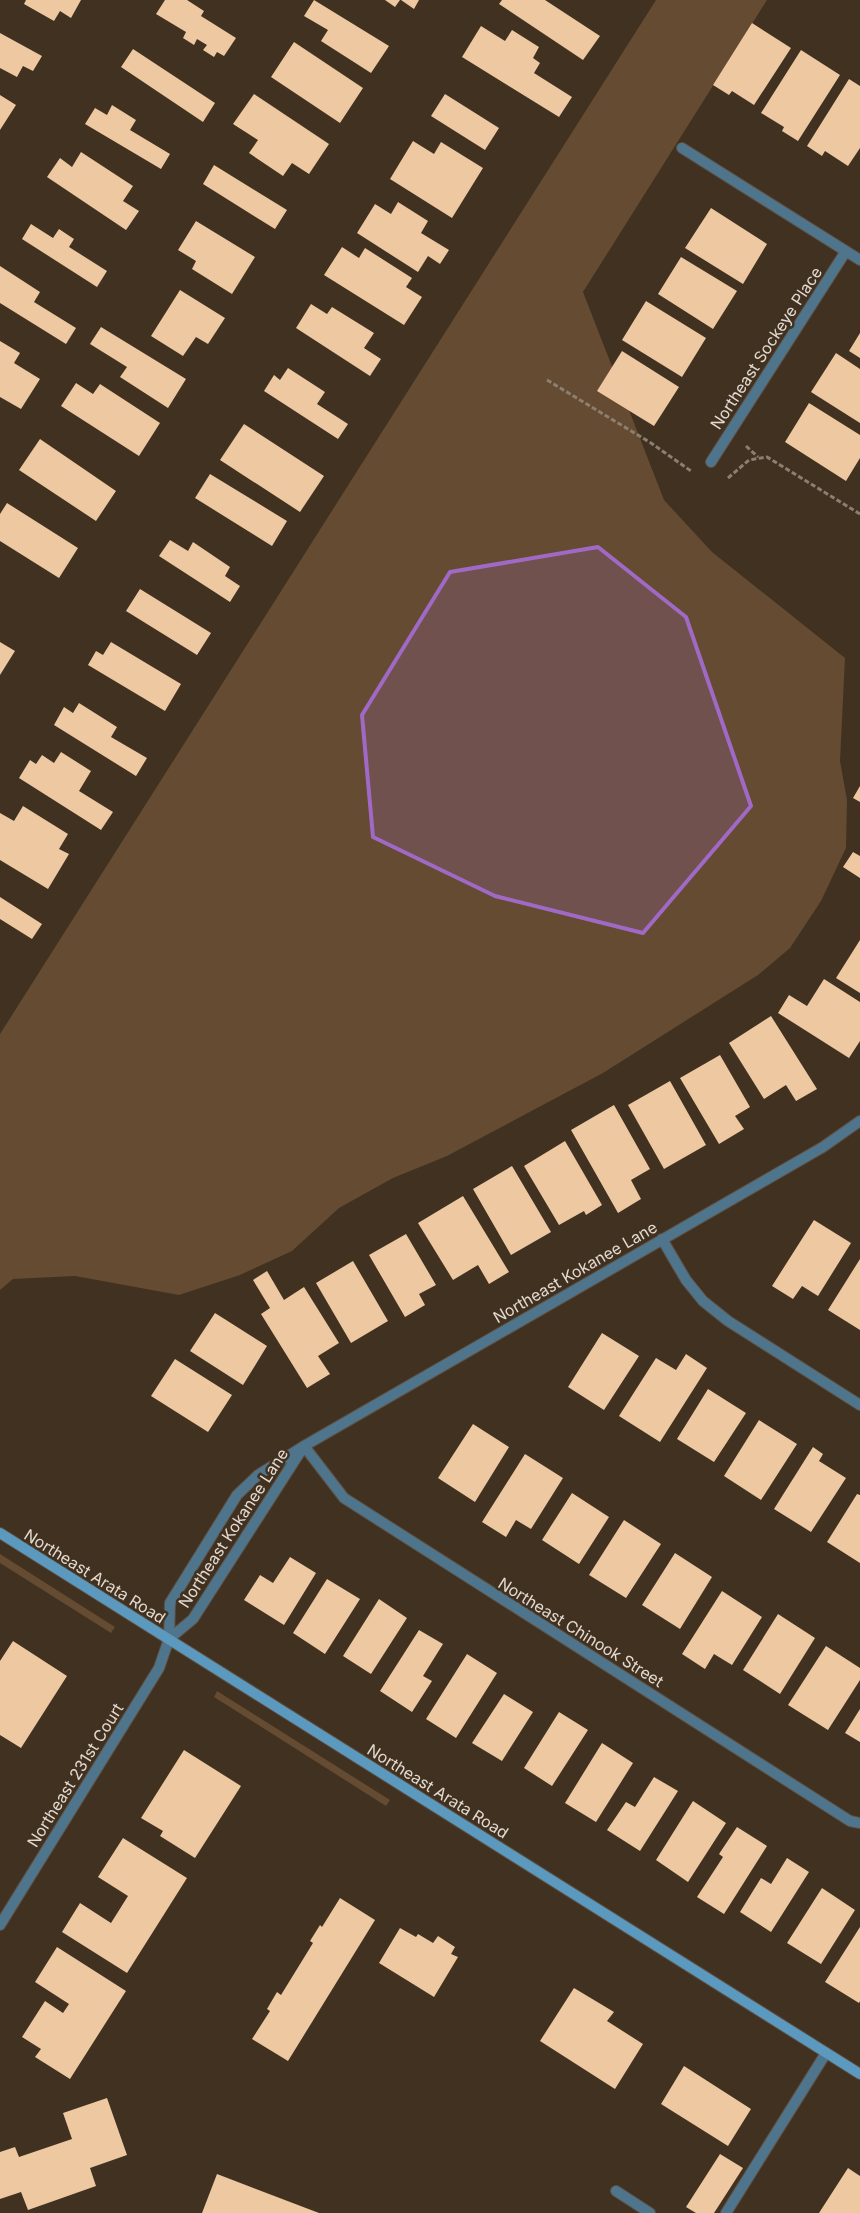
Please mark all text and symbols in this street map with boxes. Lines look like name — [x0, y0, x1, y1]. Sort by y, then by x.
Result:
street label: Northeast Sockeye Place — [706, 263, 826, 433]
street label: Northeast Kokanee Lane — [489, 1217, 661, 1327]
street label: Northeast Kokanee Lane — [174, 1444, 292, 1612]
street label: Northeast Arata Road — [21, 1524, 169, 1628]
street label: Northeast Chinook Street — [495, 1573, 667, 1691]
street label: Northeast 231st Court — [23, 1699, 127, 1851]
street label: Northeast Arata Road — [364, 1739, 512, 1843]

